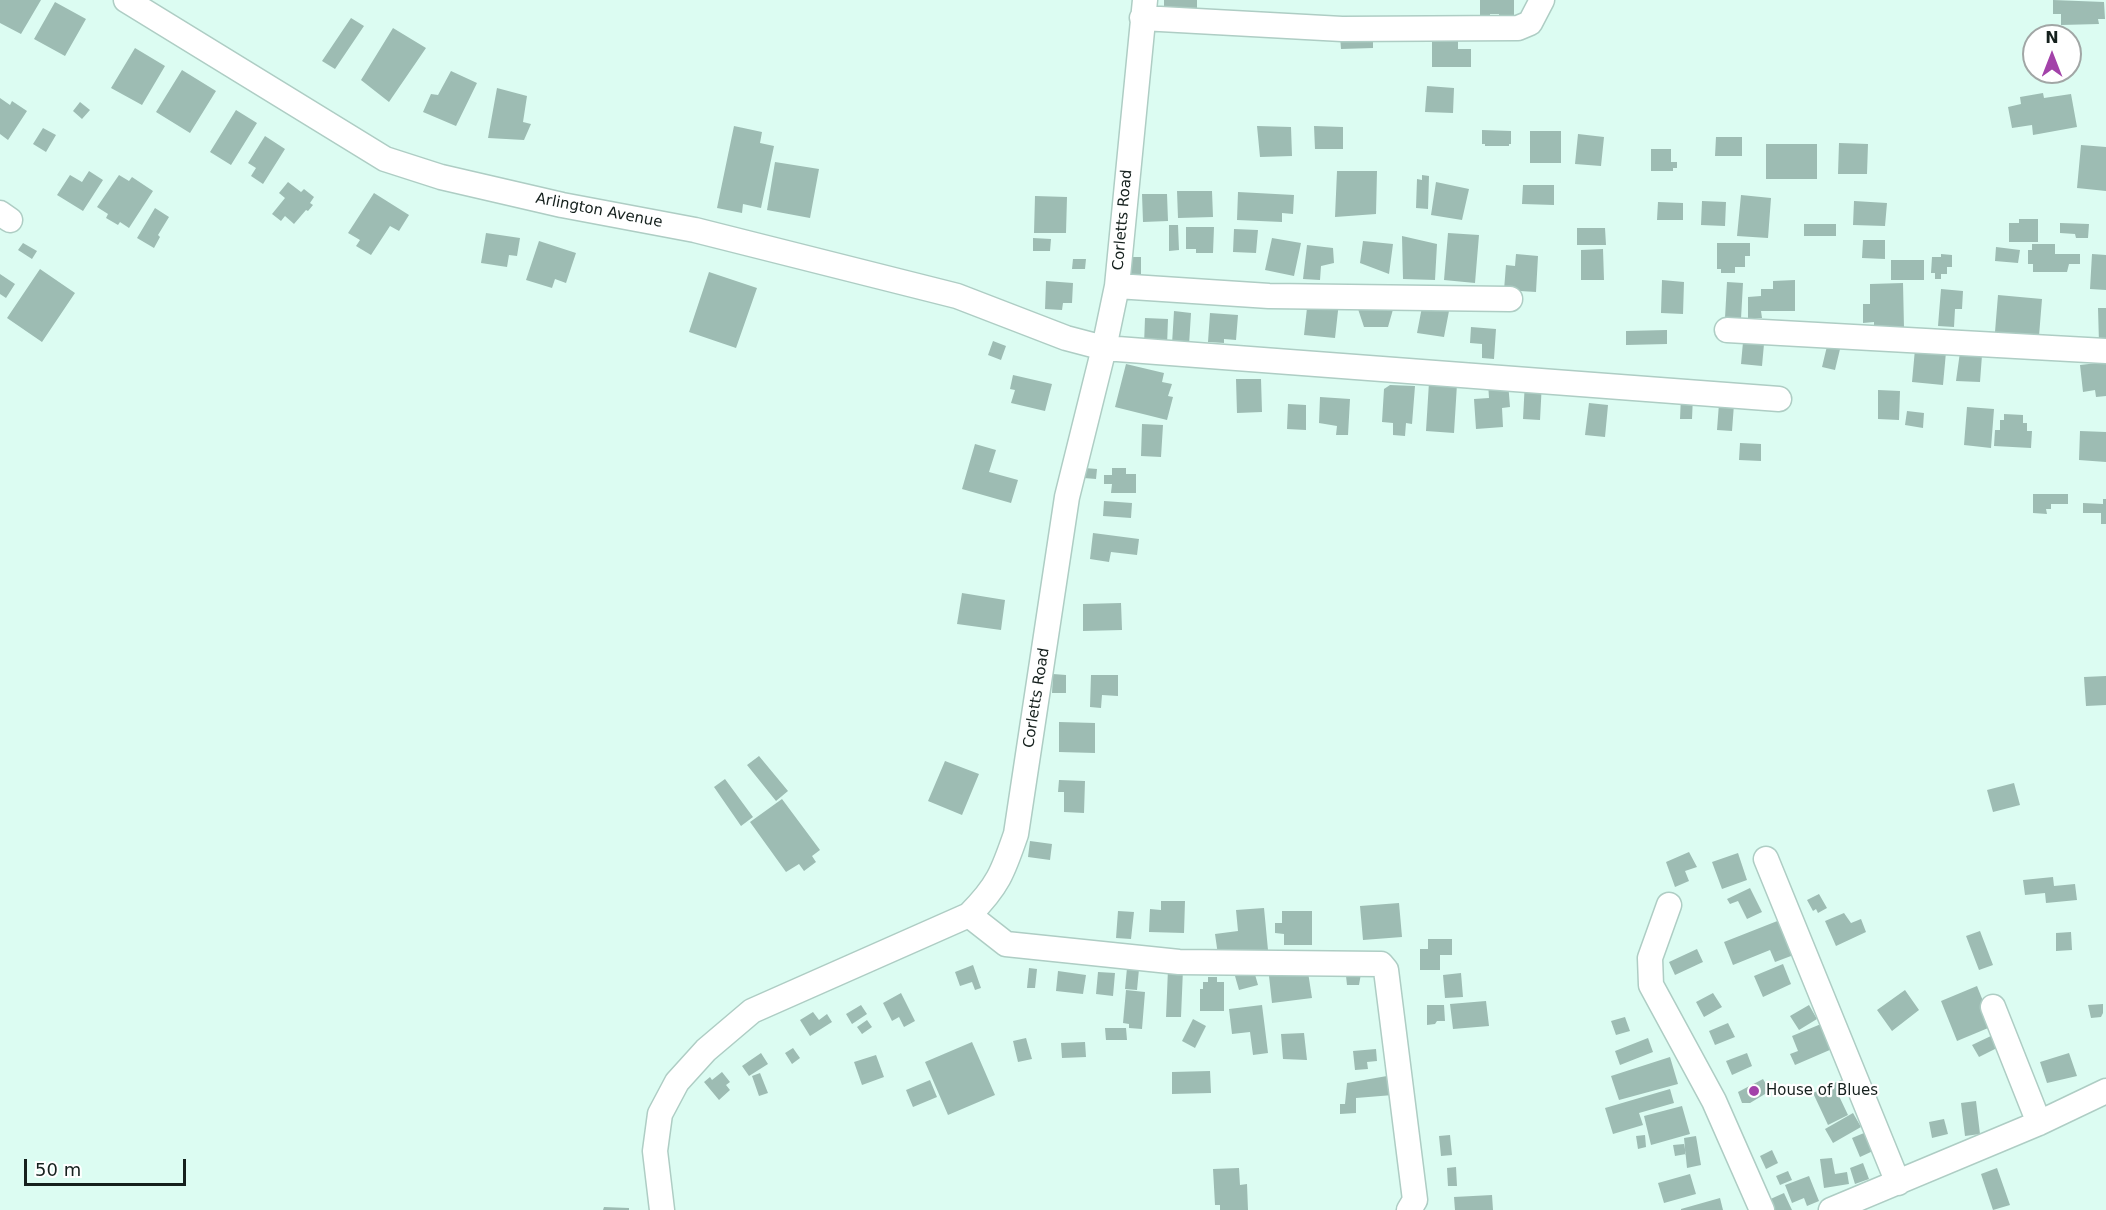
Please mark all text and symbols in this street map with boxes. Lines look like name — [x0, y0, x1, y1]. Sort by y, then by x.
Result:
north arrow — [2022, 24, 2082, 84]
text: N — [2045, 28, 2059, 47]
street label: Corletts Road — [1110, 169, 1136, 271]
street label: Arlington Avenue — [534, 190, 664, 232]
street label: Corletts Road — [1020, 647, 1054, 749]
place label: House of Blues — [1766, 1082, 1878, 1100]
marker: House of Blues — [1747, 1084, 1761, 1098]
scale bar — [27, 1147, 189, 1185]
text: 50 m — [35, 1159, 81, 1180]

